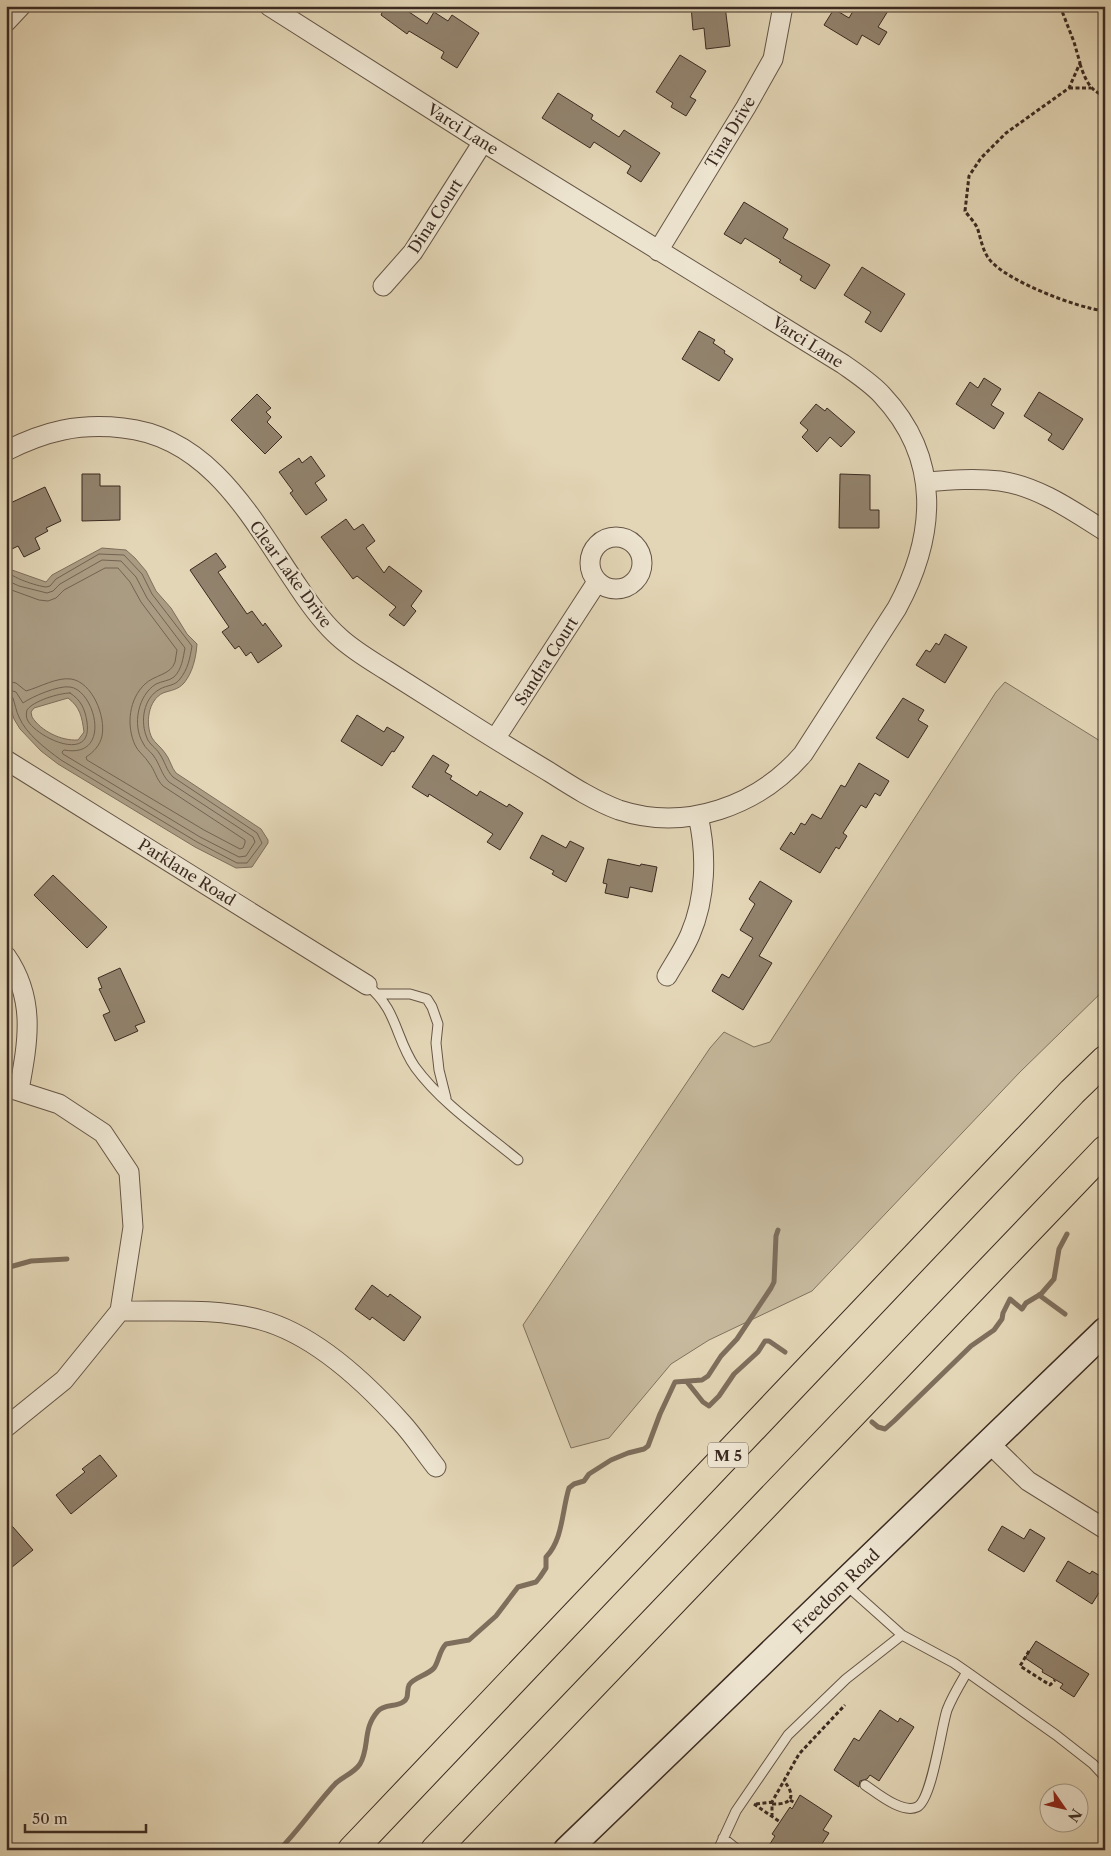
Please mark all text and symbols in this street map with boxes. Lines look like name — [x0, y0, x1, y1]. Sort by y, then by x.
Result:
street label: Tina Drive — [701, 92, 759, 172]
street label: Varci Lane — [423, 99, 502, 159]
street label: Dina Court — [404, 175, 467, 257]
street label: Varci Lane — [768, 312, 847, 372]
street label: Clear Lake Drive — [245, 517, 337, 631]
street label: Sandra Court — [510, 613, 582, 709]
street label: Parklane Road — [135, 834, 239, 910]
road number: M 5 — [708, 1442, 748, 1468]
street label: Freedom Road — [788, 1544, 884, 1637]
north arrow — [1038, 1784, 1088, 1834]
scale bar — [25, 1801, 146, 1833]
text: N — [1064, 1805, 1086, 1825]
text: 50 m — [32, 1809, 68, 1828]

